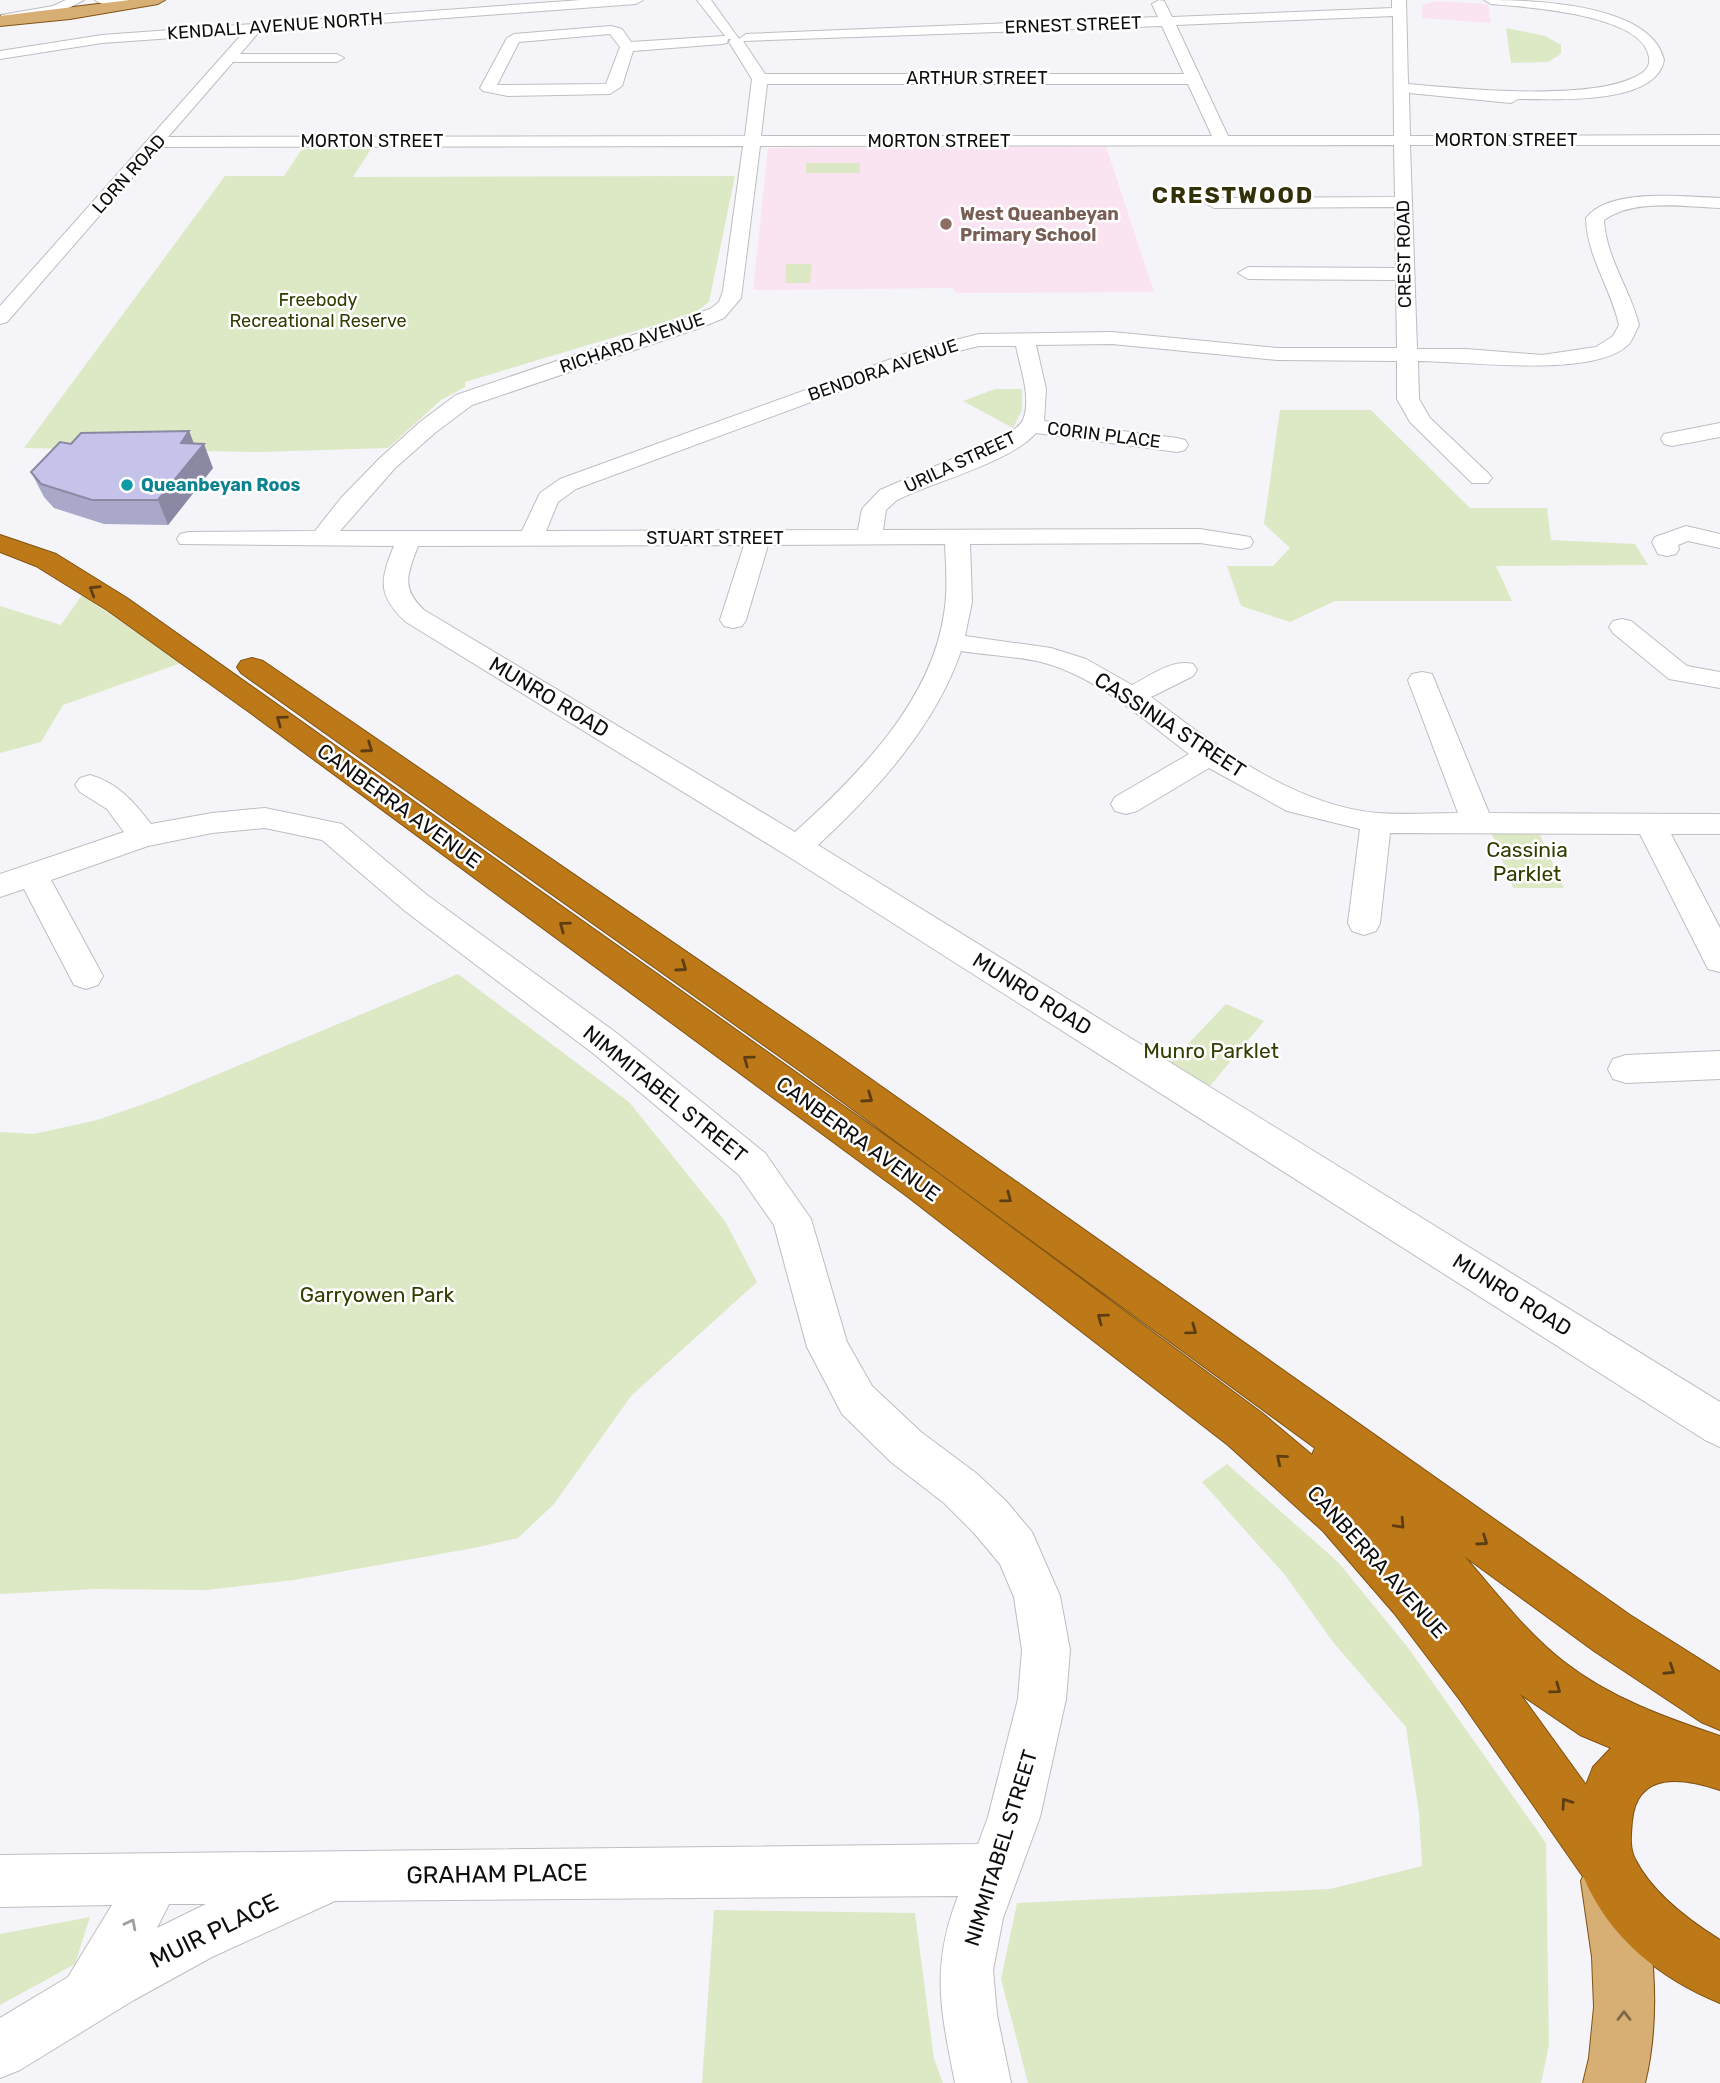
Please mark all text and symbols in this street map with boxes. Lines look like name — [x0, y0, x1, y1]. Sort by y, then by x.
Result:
street label: KENDALL AVENUE NORTH — [166, 7, 384, 45]
street label: ERNEST STREET — [1004, 12, 1142, 38]
street label: ARTHUR STREET — [906, 67, 1048, 89]
street label: MORTON STREET — [1435, 129, 1577, 151]
street label: LORN ROAD — [88, 130, 170, 218]
street label: MORTON STREET — [301, 130, 443, 152]
street label: MORTON STREET — [868, 130, 1010, 152]
district label: CRESTWOOD — [1152, 181, 1314, 209]
street label: CREST ROAD — [1392, 200, 1416, 308]
place label: West Queanbeyan Primary School — [960, 203, 1119, 246]
marker: West Queanbeyan Primary School — [938, 216, 954, 232]
park label: Freebody Recreational Reserve — [229, 289, 407, 332]
street label: RICHARD AVENUE — [557, 308, 707, 378]
street label: BENDORA AVENUE — [805, 334, 961, 406]
street label: CORIN PLACE — [1046, 417, 1162, 453]
street label: URILA STREET — [901, 426, 1019, 498]
place label: Queanbeyan Roos — [141, 474, 301, 496]
marker: Queanbeyan Roos — [119, 477, 135, 493]
street label: STUART STREET — [646, 527, 784, 549]
one-way arrow — [89, 585, 102, 598]
street label: MUNRO ROAD — [485, 651, 614, 742]
street label: CASSINIA STREET — [1090, 666, 1250, 783]
one-way arrow — [276, 716, 289, 728]
street label: CANBERRA AVENUE — [312, 738, 486, 873]
one-way arrow — [360, 740, 373, 752]
park label: Cassinia Parklet — [1486, 837, 1568, 886]
one-way arrow — [559, 922, 572, 934]
street label: MUNRO ROAD — [968, 947, 1096, 1040]
one-way arrow — [674, 959, 687, 971]
street label: NIMMITABEL STREET — [578, 1020, 752, 1167]
park label: Munro Parklet — [1143, 1038, 1279, 1063]
one-way arrow — [743, 1055, 756, 1068]
street label: CANBERRA AVENUE — [771, 1071, 945, 1206]
one-way arrow — [860, 1090, 873, 1102]
one-way arrow — [999, 1189, 1012, 1202]
street label: MUNRO ROAD — [1448, 1248, 1576, 1341]
park label: Garryowen Park — [300, 1282, 455, 1307]
one-way arrow — [1097, 1314, 1110, 1327]
one-way arrow — [1184, 1322, 1197, 1335]
one-way arrow — [1276, 1455, 1289, 1467]
street label: CANBERRA AVENUE — [1302, 1480, 1452, 1643]
one-way arrow — [1392, 1515, 1405, 1528]
one-way arrow — [1475, 1532, 1488, 1545]
one-way arrow — [1662, 1662, 1675, 1675]
one-way arrow — [1548, 1681, 1561, 1693]
street label: NIMMITABEL STREET — [959, 1747, 1042, 1949]
one-way arrow — [1561, 1798, 1574, 1811]
street label: GRAHAM PLACE — [406, 1858, 588, 1890]
street label: MUIR PLACE — [145, 1888, 283, 1974]
one-way arrow — [122, 1919, 136, 1931]
one-way arrow — [1616, 2010, 1632, 2021]

